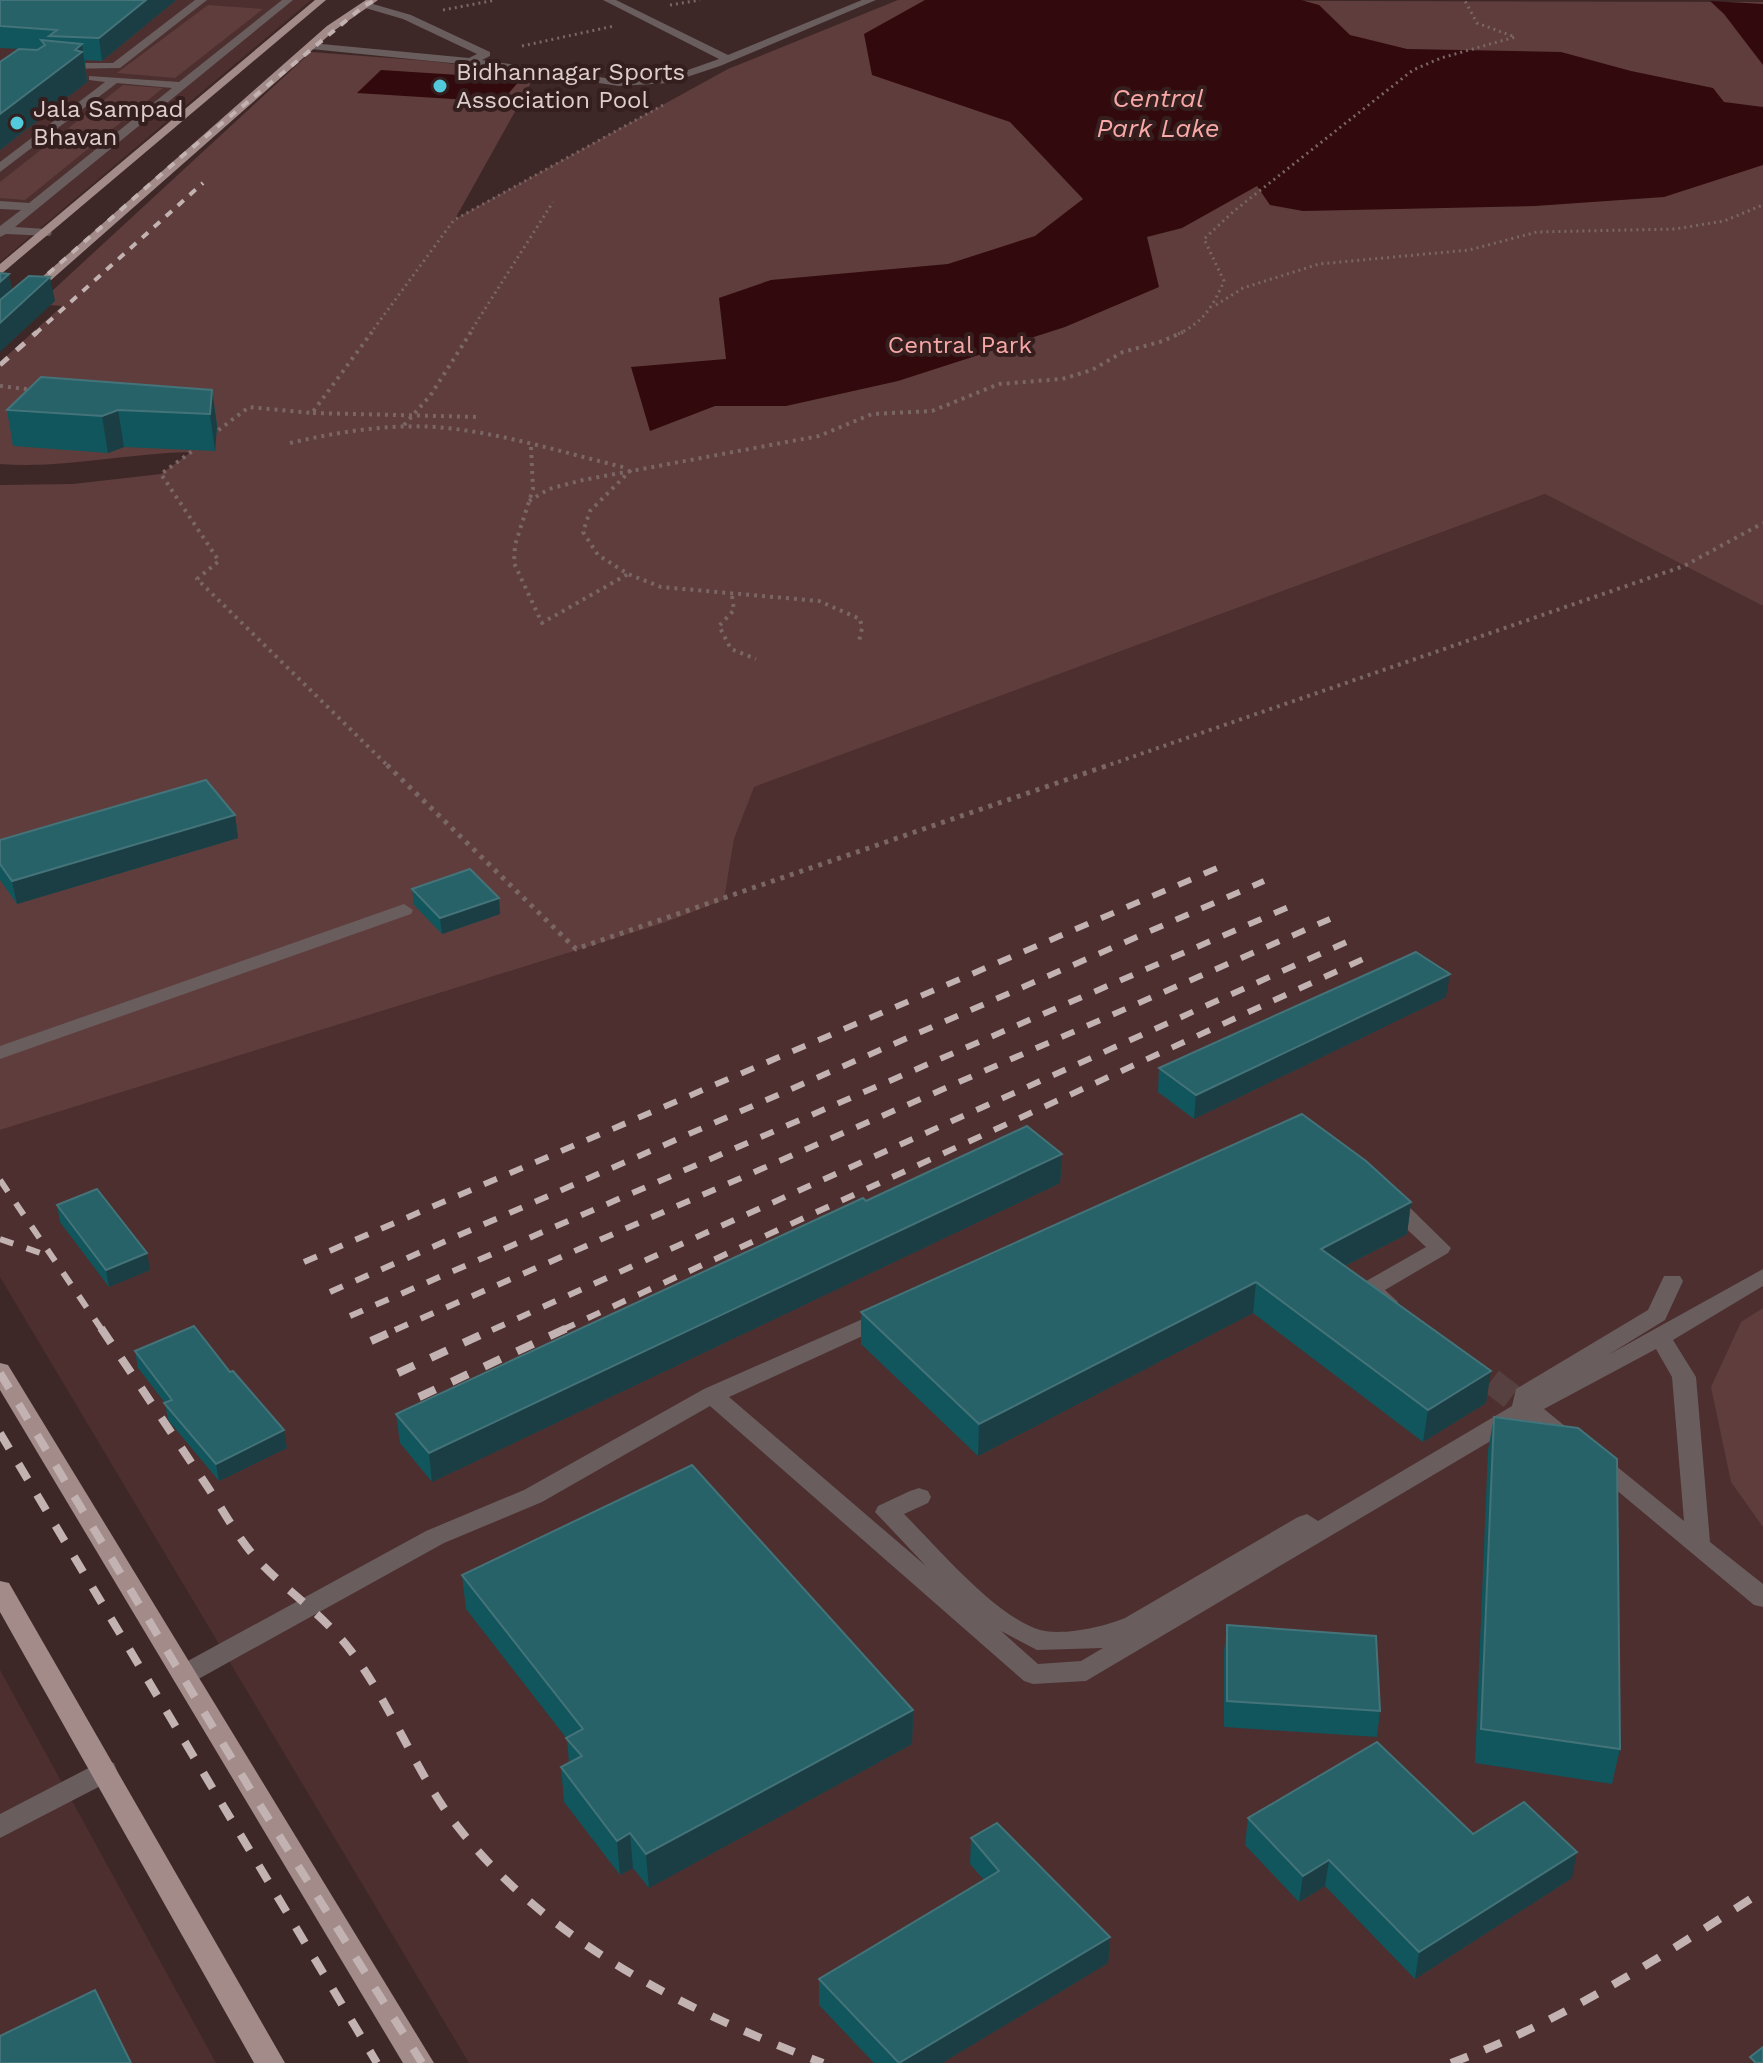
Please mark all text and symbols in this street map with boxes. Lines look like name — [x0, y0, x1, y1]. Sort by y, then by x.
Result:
place label: Bidhannagar Sports Association Pool — [456, 58, 685, 114]
marker: Bidhannagar Sports Association Pool — [431, 77, 449, 95]
water label: Central Park Lake — [1096, 83, 1220, 143]
place label: Jala Sampad Bhavan — [33, 95, 184, 151]
marker: Jala Sampad Bhavan — [8, 114, 26, 132]
park label: Central Park — [888, 331, 1033, 359]

